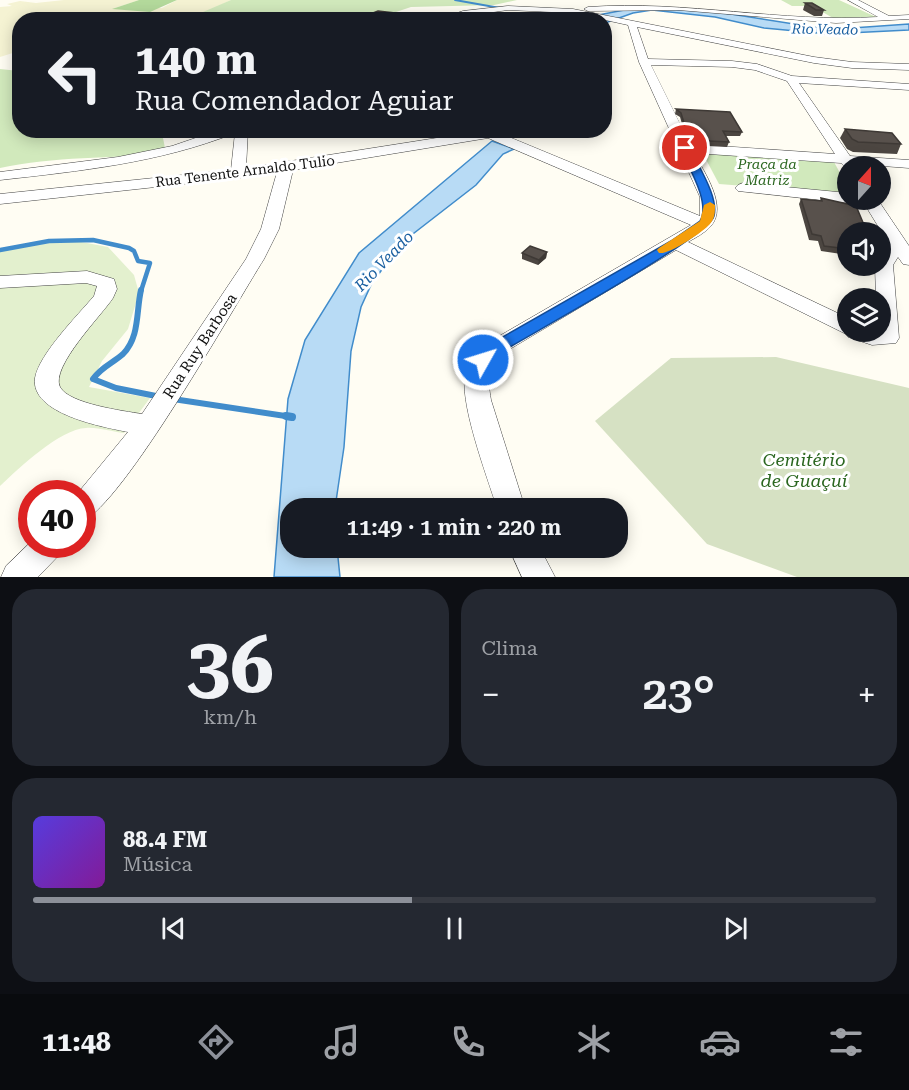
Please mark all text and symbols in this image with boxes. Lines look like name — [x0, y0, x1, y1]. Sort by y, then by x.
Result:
water label: Rio Veado — [791, 20, 858, 38]
text: 140 m — [135, 35, 257, 84]
icon: left — [36, 36, 114, 114]
text: Rua Comendador Aguiar — [135, 85, 454, 117]
pin — [659, 122, 710, 173]
icon: arrive — [668, 131, 701, 164]
street label: Rua Tenente Arnaldo Tulio — [154, 152, 336, 190]
park label: Praça da Matriz — [736, 156, 797, 188]
north arrow — [837, 156, 891, 210]
map controls — [837, 156, 891, 342]
button: sound — [837, 222, 891, 276]
water label: Rio Veado — [350, 227, 417, 296]
button: layers — [837, 288, 891, 342]
street label: Rua Ruy Barbosa — [159, 290, 241, 402]
position arrow — [451, 328, 515, 392]
park label: Cemitério de Guaçuí — [760, 449, 848, 491]
speed limit sign: 40 — [18, 480, 96, 558]
text: 11:49 · 1 min · 220 m — [347, 515, 561, 540]
text: 36 — [187, 620, 274, 711]
text: Clima — [482, 636, 537, 660]
text: 23° — [642, 667, 715, 720]
text: − — [482, 675, 500, 714]
text: + — [858, 675, 876, 714]
text: km/h — [203, 705, 257, 729]
text: 88.4 FM — [123, 827, 207, 852]
text: Música — [123, 852, 192, 876]
icon: previous — [157, 912, 190, 945]
icon: pause — [438, 912, 471, 945]
icon: next — [719, 912, 752, 945]
icon: directions — [195, 1021, 237, 1063]
icon: music — [321, 1021, 363, 1063]
icon: phone — [447, 1021, 489, 1063]
icon: climate — [573, 1021, 615, 1063]
icon: car — [699, 1021, 741, 1063]
icon: filters — [825, 1021, 867, 1063]
text: 11:48 — [42, 1026, 111, 1058]

